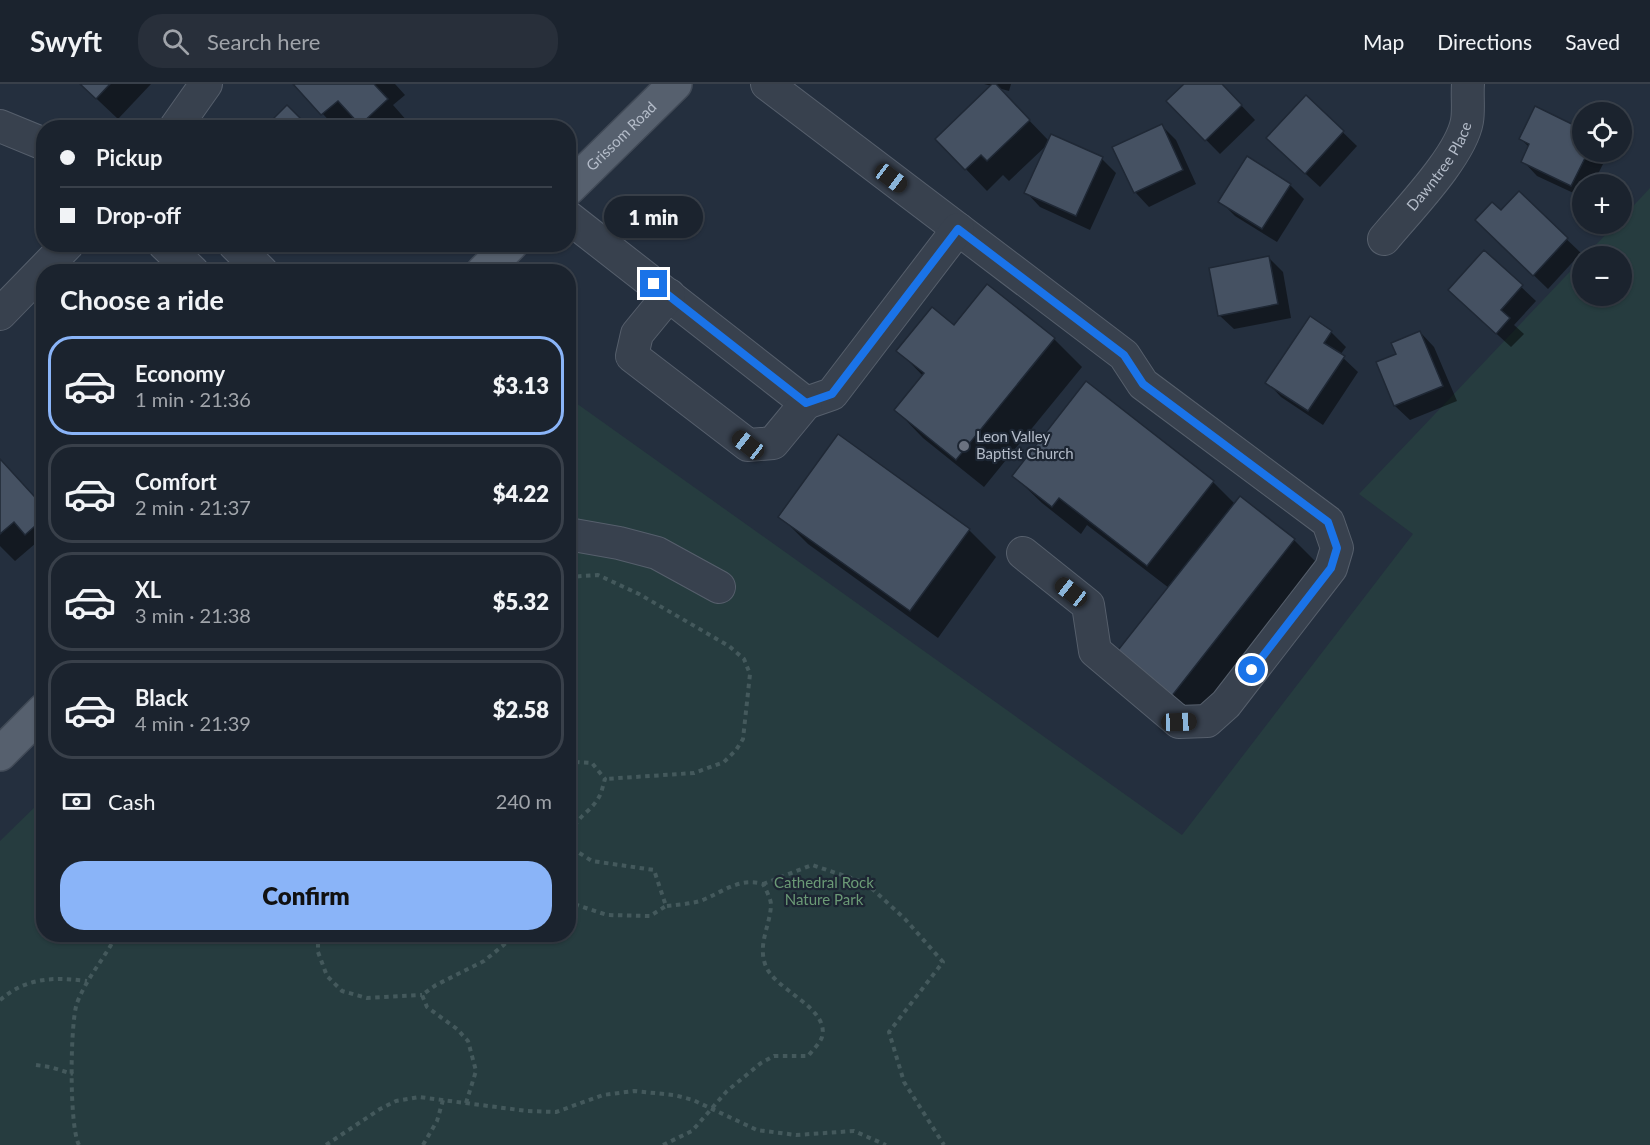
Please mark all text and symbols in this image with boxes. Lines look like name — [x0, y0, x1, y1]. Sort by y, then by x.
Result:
search box — [138, 14, 558, 68]
text: Swyft — [30, 24, 102, 58]
icon: search — [159, 25, 192, 58]
text: Search here — [207, 28, 320, 55]
text: Map — [1363, 29, 1404, 54]
text: Directions — [1437, 29, 1532, 54]
text: Saved — [1565, 29, 1620, 54]
street label: Grissom Road — [582, 97, 660, 174]
map controls — [1572, 102, 1632, 306]
button: locate — [1572, 102, 1632, 162]
street label: Dawntree Place — [1402, 120, 1475, 214]
text: Pickup — [96, 144, 162, 171]
car — [871, 160, 911, 196]
button: + — [1572, 174, 1632, 234]
callout: 1 min — [604, 197, 704, 239]
text: Drop-off — [96, 202, 181, 229]
text: 1 min — [629, 205, 678, 229]
button: − — [1572, 246, 1632, 306]
route end — [640, 270, 667, 297]
text: Choose a ride — [60, 283, 224, 316]
icon: car — [63, 359, 117, 413]
text: Economy — [135, 360, 225, 387]
text: $3.13 — [493, 372, 549, 399]
text: 1 min · 21:36 — [135, 387, 251, 411]
car — [728, 427, 768, 463]
place label: Leon Valley Baptist Church — [976, 427, 1074, 462]
marker: Leon Valley Baptist Church — [957, 439, 971, 453]
icon: car — [63, 467, 117, 521]
text: Comfort — [135, 468, 217, 495]
text: $4.22 — [493, 480, 549, 507]
text: 2 min · 21:37 — [135, 495, 251, 519]
car — [1051, 574, 1091, 610]
icon: car — [63, 575, 117, 629]
text: XL — [135, 576, 161, 603]
text: $5.32 — [493, 588, 549, 615]
text: 3 min · 21:38 — [135, 603, 251, 627]
route start — [1238, 656, 1265, 683]
icon: car — [63, 683, 117, 737]
text: Black — [135, 684, 188, 711]
text: $2.58 — [493, 696, 549, 723]
text: 4 min · 21:39 — [135, 711, 251, 735]
car — [1161, 712, 1197, 732]
icon: cash — [60, 785, 93, 818]
text: Cash — [108, 788, 155, 815]
text: 240 m — [496, 789, 552, 813]
button: Confirm — [60, 861, 552, 930]
park label: Cathedral Rock Nature Park — [774, 873, 874, 908]

